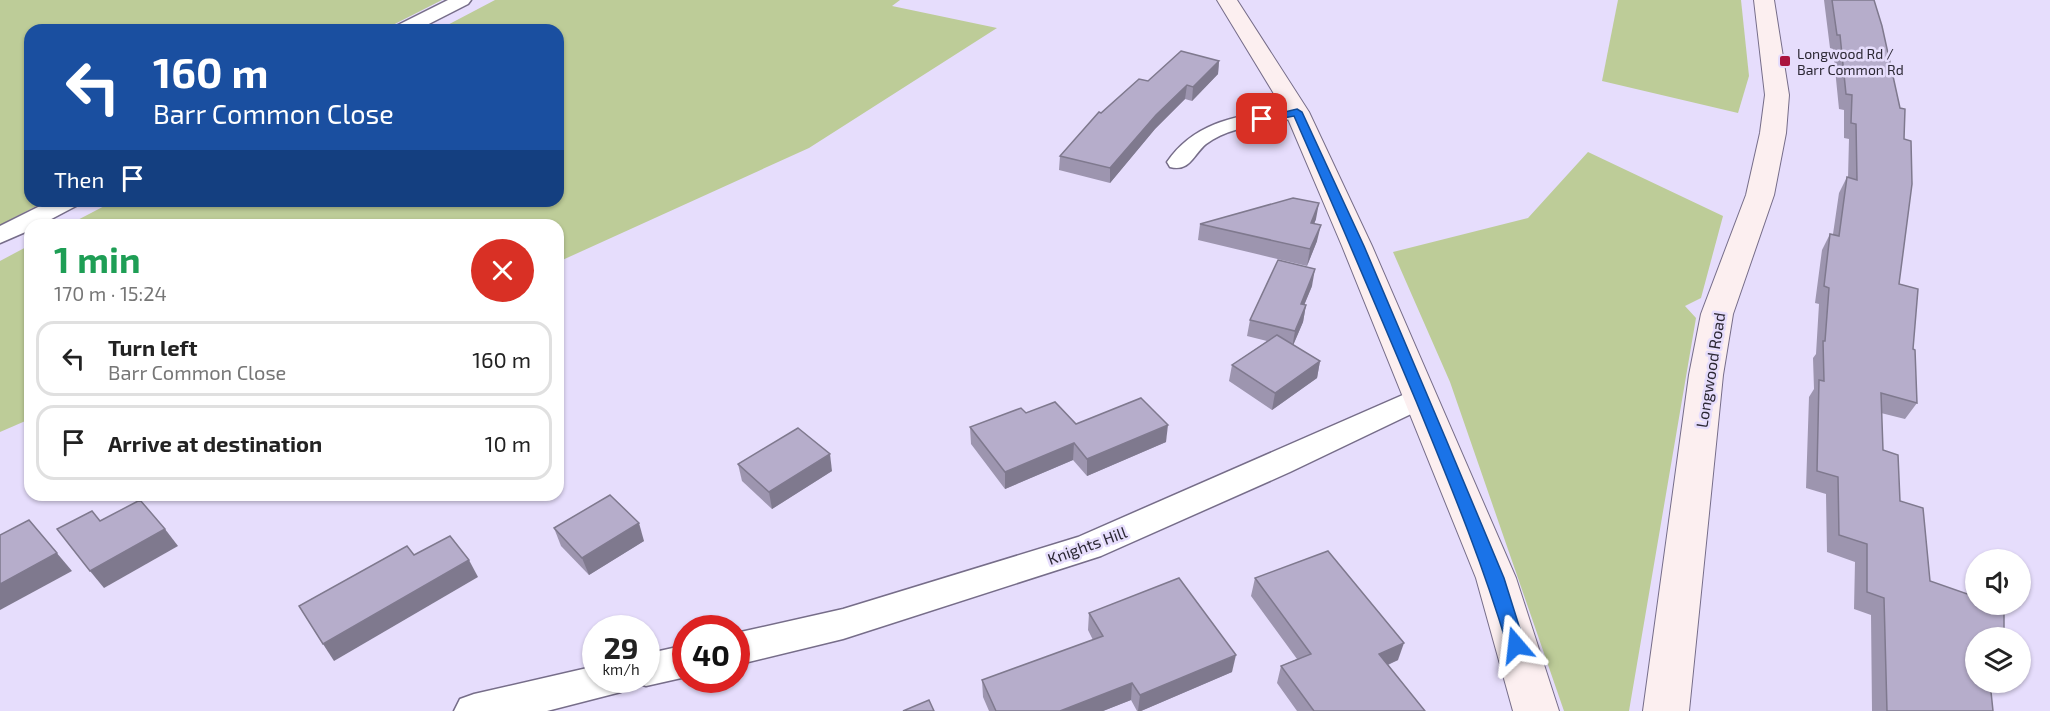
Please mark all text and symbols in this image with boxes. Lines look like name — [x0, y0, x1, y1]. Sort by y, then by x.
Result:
place label: Longwood Rd / Barr Common Rd — [1797, 45, 1904, 78]
text: 160 m — [153, 46, 269, 96]
icon: left — [54, 48, 132, 126]
marker: Longwood Rd / Barr Common Rd — [1778, 54, 1792, 68]
pin — [1236, 93, 1287, 144]
text: Barr Common Close — [153, 97, 394, 129]
icon: arrive — [1245, 102, 1278, 135]
icon: arrive — [116, 162, 149, 195]
text: Then — [54, 166, 104, 192]
text: 1 min — [54, 237, 141, 280]
button: close — [471, 239, 534, 302]
text: 170 m · 15:24 — [54, 281, 167, 305]
street label: Longwood Road — [1692, 311, 1728, 429]
text: Turn left — [108, 334, 197, 360]
icon: left — [57, 342, 90, 375]
text: 160 m — [472, 346, 531, 372]
text: Barr Common Close — [108, 360, 286, 384]
icon: arrive — [57, 426, 90, 459]
text: Arrive at destination — [108, 430, 322, 456]
text: 10 m — [485, 430, 531, 456]
street label: Knights Hill — [1045, 522, 1129, 568]
map controls — [1965, 549, 2031, 693]
button: sound — [1965, 549, 2031, 615]
position arrow — [1484, 613, 1548, 677]
speed limit sign: 40 — [672, 615, 750, 693]
button: layers — [1965, 627, 2031, 693]
text: 29 — [603, 629, 639, 665]
text: km/h — [602, 660, 640, 678]

